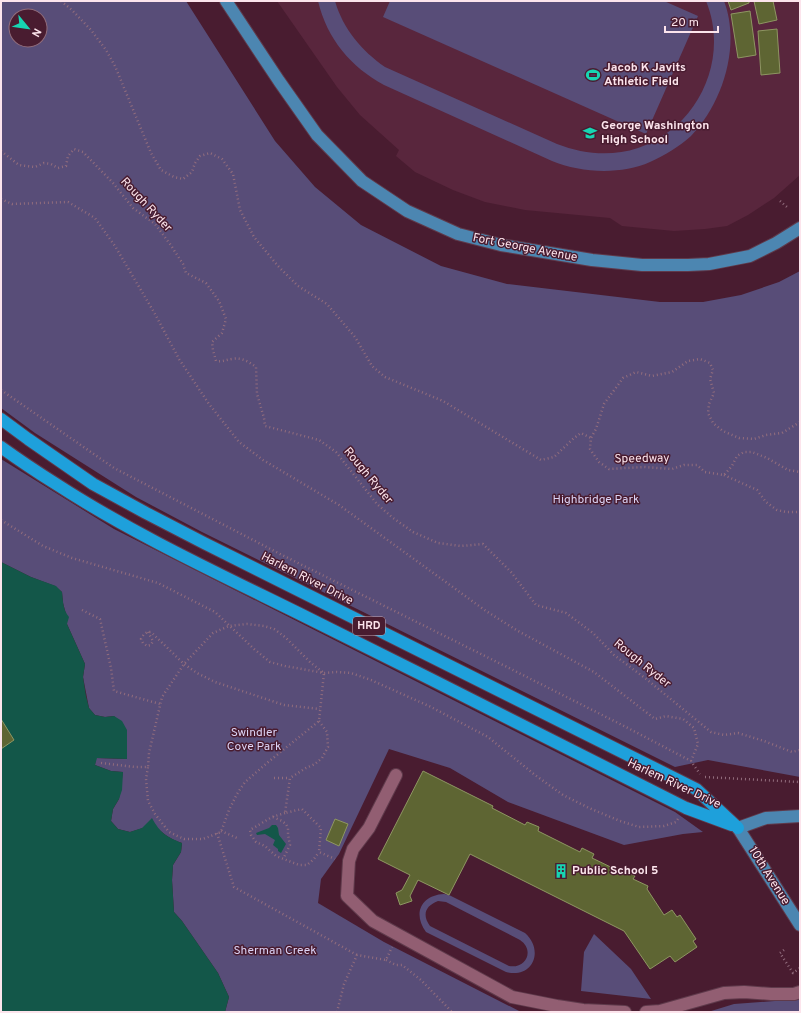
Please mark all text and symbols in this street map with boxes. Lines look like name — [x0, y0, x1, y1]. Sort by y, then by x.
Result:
north arrow — [8, 8, 48, 48]
scale bar — [665, 8, 718, 34]
text: 20 m — [671, 15, 699, 31]
text: N — [28, 26, 44, 39]
place label: Jacob K Javits Athletic Field — [604, 60, 686, 90]
sports icon: Jacob K Javits Athletic Field — [585, 67, 601, 83]
place label: George Washington High School — [601, 118, 709, 148]
school or university icon: George Washington High School — [582, 125, 598, 141]
street label: Rough Ryder — [116, 174, 176, 236]
street label: Fort George Avenue — [471, 230, 579, 266]
street label: Rough Ryder — [340, 444, 397, 508]
street label: Speedway — [614, 451, 670, 467]
park label: Highbridge Park — [553, 492, 639, 508]
street label: Harlem River Drive — [258, 549, 356, 609]
road number: HRD — [353, 617, 385, 635]
street label: Rough Ryder — [610, 636, 674, 692]
park label: Swindler Cove Park — [227, 725, 281, 755]
street label: Harlem River Drive — [625, 755, 723, 813]
street label: 10th Avenue — [745, 844, 793, 908]
building icon: Public School 5 — [553, 863, 569, 879]
place label: Public School 5 — [572, 863, 658, 879]
park label: Sherman Creek — [233, 943, 317, 959]

